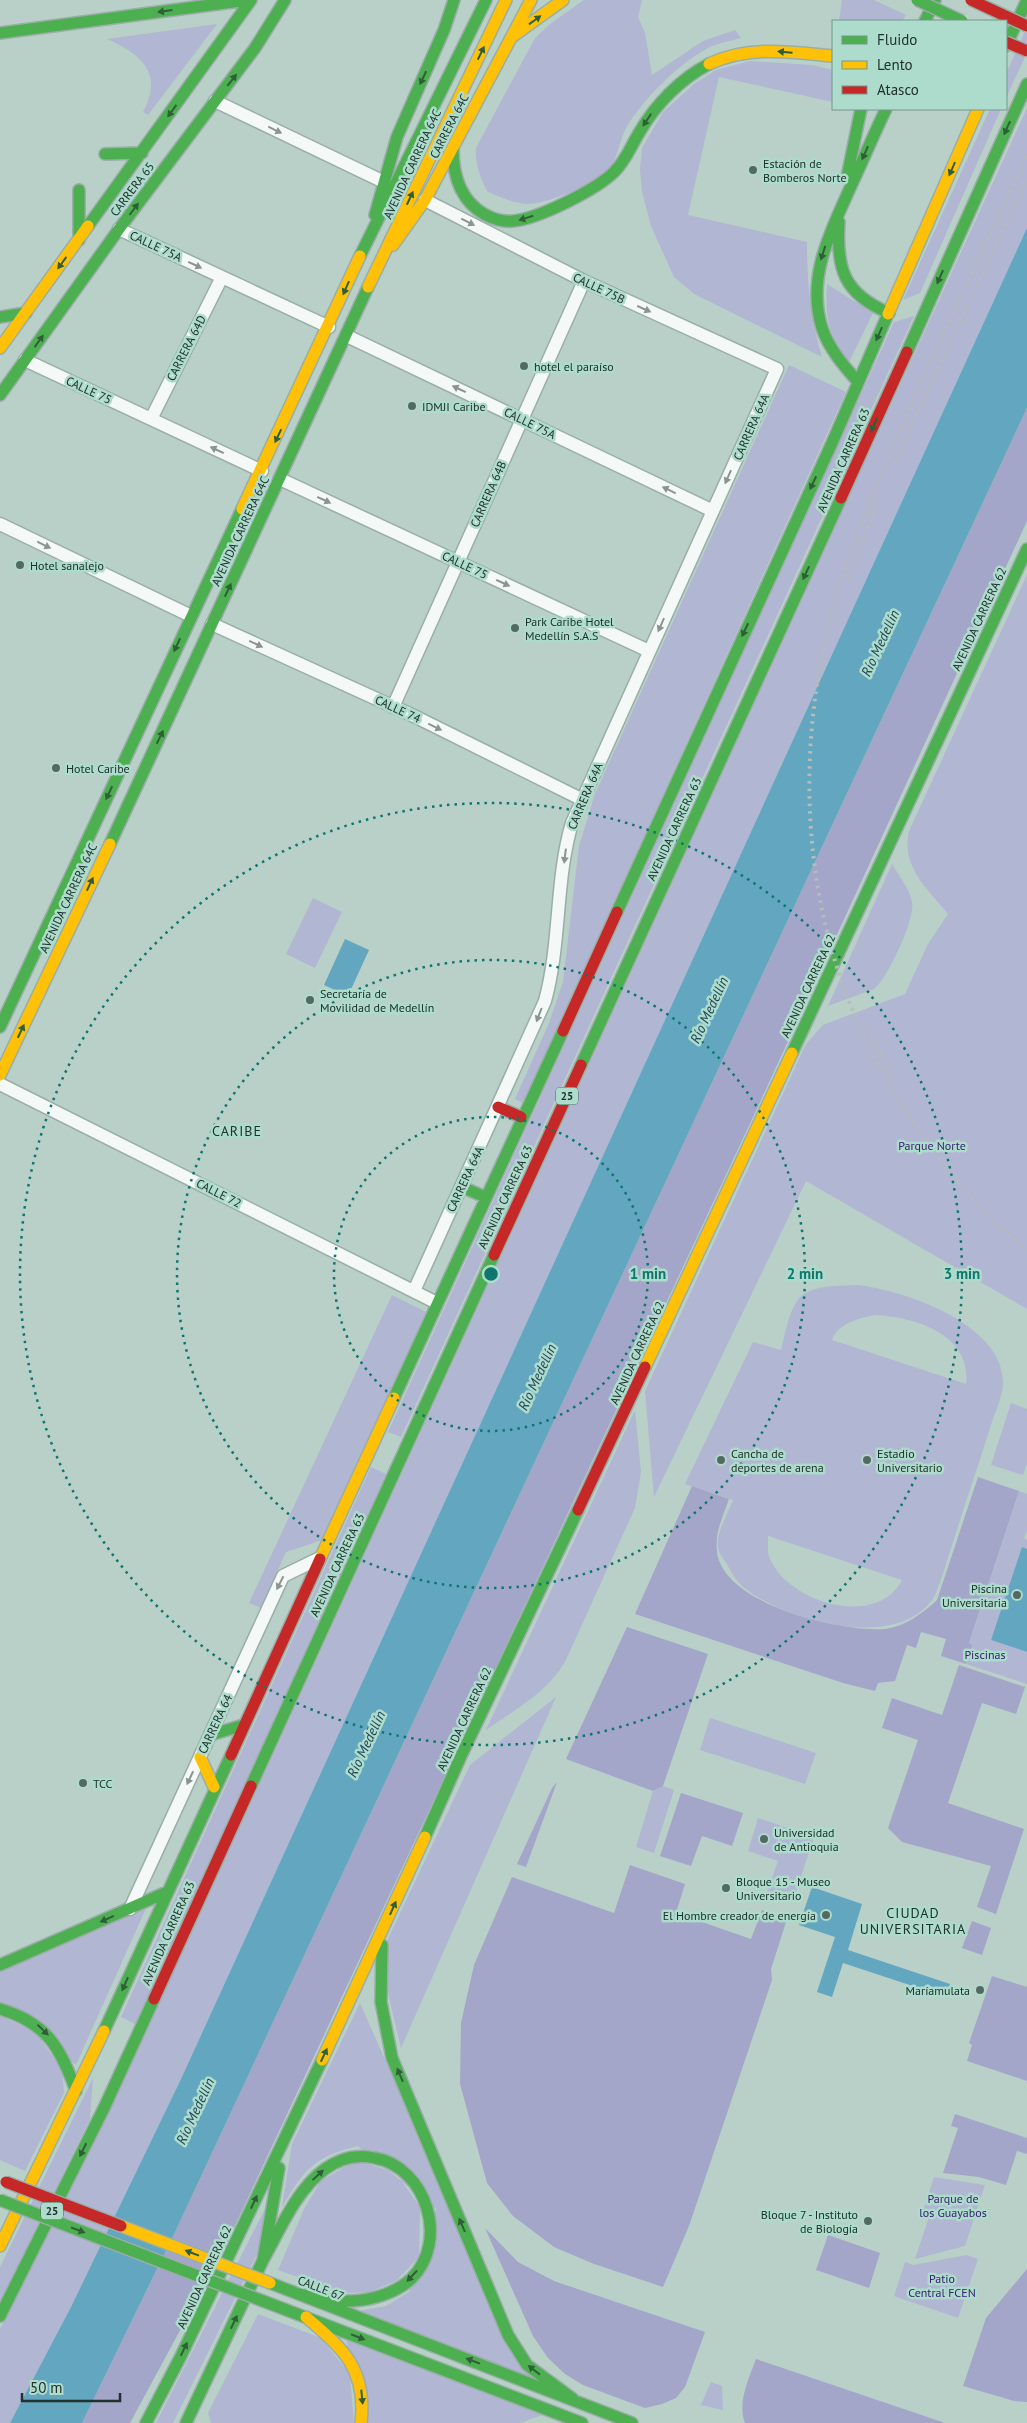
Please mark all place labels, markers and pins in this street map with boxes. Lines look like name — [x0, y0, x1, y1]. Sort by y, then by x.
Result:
place label: Estación de Bomberos Norte — [763, 156, 847, 185]
marker: Estación de Bomberos Norte — [747, 164, 759, 176]
place label: hotel el paraíso — [534, 359, 614, 374]
marker: hotel el paraíso — [518, 360, 530, 372]
place label: IDMJI Caribe — [422, 399, 486, 414]
marker: IDMJI Caribe — [406, 400, 418, 412]
place label: Hotel sanalejo — [30, 558, 104, 573]
marker: Hotel sanalejo — [14, 559, 26, 571]
place label: Park Caribe Hotel Medellín S.A.S — [525, 614, 614, 643]
marker: Park Caribe Hotel Medellín S.A.S — [509, 622, 521, 634]
place label: Hotel Caribe — [66, 761, 130, 776]
marker: Hotel Caribe — [50, 762, 62, 774]
place label: Secretaría de Movilidad de Medellín — [320, 986, 434, 1015]
marker: Secretaría de Movilidad de Medellín — [304, 994, 316, 1006]
centre of rings — [482, 1265, 500, 1283]
place label: Cancha de deportes de arena — [731, 1446, 824, 1475]
place label: Estadio Universitario — [877, 1446, 942, 1475]
marker: Cancha de deportes de arena — [715, 1454, 727, 1466]
marker: Estadio Universitario — [861, 1454, 873, 1466]
place label: Piscina Universitaria — [942, 1581, 1007, 1610]
marker: Piscina Universitaria — [1011, 1589, 1023, 1601]
place label: TCC — [93, 1776, 113, 1791]
marker: TCC — [77, 1777, 89, 1789]
place label: Universidad de Antioquia — [774, 1825, 839, 1854]
marker: Universidad de Antioquia — [758, 1833, 770, 1845]
place label: Bloque 15 - Museo Universitario — [736, 1874, 830, 1903]
marker: Bloque 15 - Museo Universitario — [720, 1882, 732, 1894]
place label: El Hombre creador de energía — [663, 1908, 816, 1923]
marker: El Hombre creador de energía — [820, 1909, 832, 1921]
place label: Maríamulata — [906, 1983, 970, 1998]
marker: Maríamulata — [974, 1984, 986, 1996]
place label: Bloque 7 - Instituto de Biología — [761, 2207, 858, 2236]
marker: Bloque 7 - Instituto de Biología — [862, 2215, 874, 2227]

